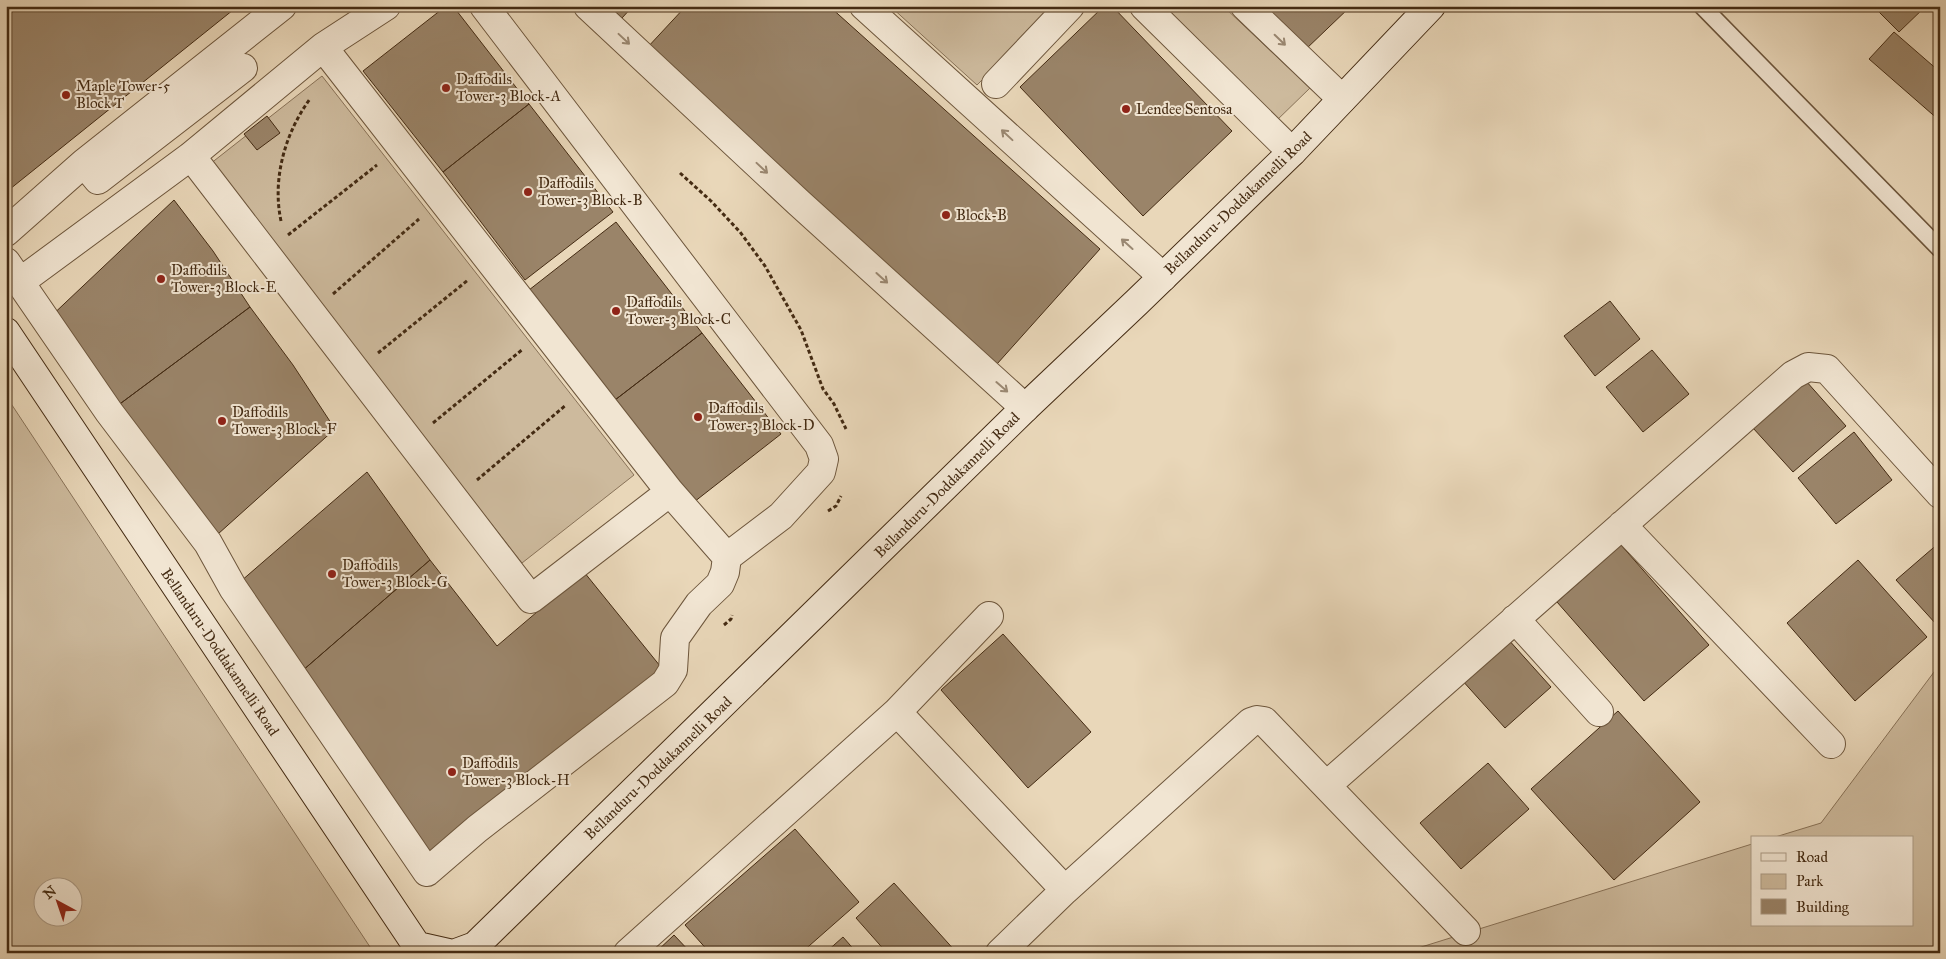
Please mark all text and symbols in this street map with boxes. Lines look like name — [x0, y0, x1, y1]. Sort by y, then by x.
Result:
one-way arrow — [617, 34, 630, 45]
one-way arrow — [1274, 34, 1286, 46]
place label: Daffodils Tower-3 Block-A — [456, 70, 561, 105]
place label: Maple Tower-5 Block T — [76, 77, 170, 112]
marker: Daffodils Tower-3 Block-A — [440, 82, 452, 94]
marker: Maple Tower-5 Block T — [60, 89, 72, 101]
place label: Lendee Sentosa — [1136, 100, 1233, 118]
marker: Lendee Sentosa — [1120, 103, 1132, 115]
street label: Bellanduru-Doddakannelli Road — [1160, 127, 1316, 278]
one-way arrow — [1000, 129, 1013, 140]
one-way arrow — [755, 162, 768, 174]
place label: Daffodils Tower-3 Block-B — [538, 174, 643, 209]
marker: Daffodils Tower-3 Block-B — [522, 186, 534, 198]
place label: Block-B — [956, 206, 1007, 224]
marker: Block-B — [940, 209, 952, 221]
one-way arrow — [1120, 238, 1133, 250]
place label: Daffodils Tower-3 Block-E — [171, 261, 277, 296]
one-way arrow — [875, 272, 888, 284]
marker: Daffodils Tower-3 Block-E — [155, 273, 167, 285]
place label: Daffodils Tower-3 Block-C — [626, 293, 731, 328]
marker: Daffodils Tower-3 Block-C — [610, 305, 622, 317]
one-way arrow — [995, 382, 1008, 393]
place label: Daffodils Tower-3 Block-D — [708, 399, 815, 434]
place label: Daffodils Tower-3 Block-F — [232, 403, 337, 438]
street label: Bellanduru-Doddakannelli Road — [871, 408, 1024, 561]
marker: Daffodils Tower-3 Block-D — [692, 411, 704, 423]
marker: Daffodils Tower-3 Block-F — [216, 415, 228, 427]
place label: Daffodils Tower-3 Block-G — [342, 556, 448, 591]
street label: Bellanduru-Doddakannelli Road — [157, 565, 283, 740]
marker: Daffodils Tower-3 Block-G — [326, 568, 338, 580]
street label: Bellanduru-Doddakannelli Road — [580, 692, 736, 843]
place label: Daffodils Tower-3 Block-H — [462, 754, 570, 789]
marker: Daffodils Tower-3 Block-H — [446, 766, 458, 778]
legend — [1751, 836, 1914, 926]
text: Road — [1796, 848, 1828, 866]
text: Park — [1796, 872, 1823, 890]
north arrow — [32, 876, 82, 926]
text: N — [40, 882, 60, 903]
text: Building — [1796, 898, 1850, 916]

